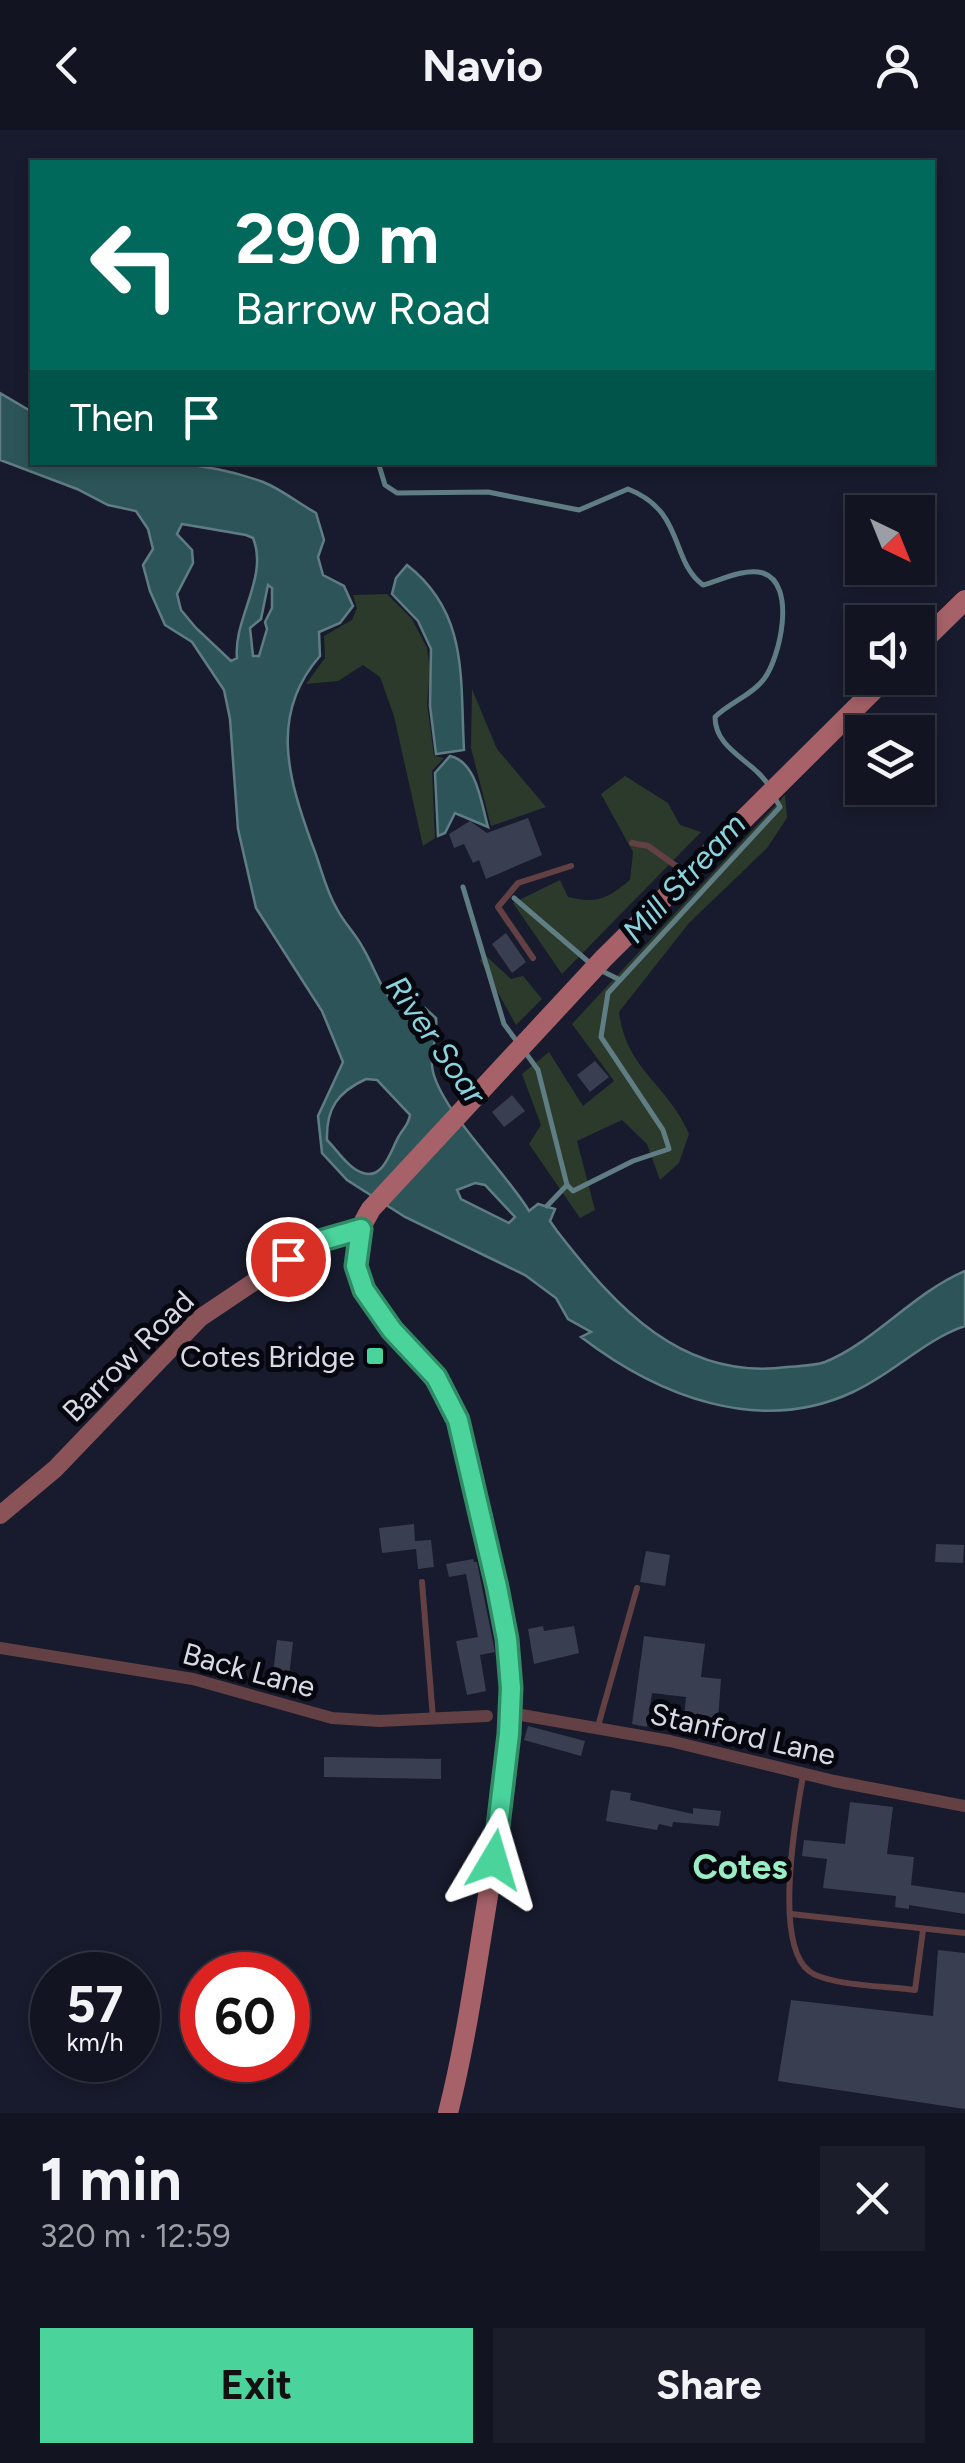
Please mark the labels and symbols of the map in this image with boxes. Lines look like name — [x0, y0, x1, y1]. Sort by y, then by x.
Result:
north arrow — [845, 495, 935, 585]
water label: Mill Stream — [615, 805, 753, 951]
water label: River Soar — [378, 968, 495, 1112]
pin — [246, 1217, 331, 1302]
street label: Barrow Road — [54, 1282, 202, 1430]
place label: Cotes Bridge — [180, 1338, 355, 1375]
marker: Cotes Bridge — [364, 1345, 386, 1367]
street label: Back Lane — [179, 1635, 319, 1705]
street label: Stanford Lane — [647, 1695, 839, 1773]
position arrow — [442, 1808, 546, 1912]
district label: Cotes — [692, 1846, 788, 1888]
speed limit sign: 60 — [180, 1952, 310, 2082]

